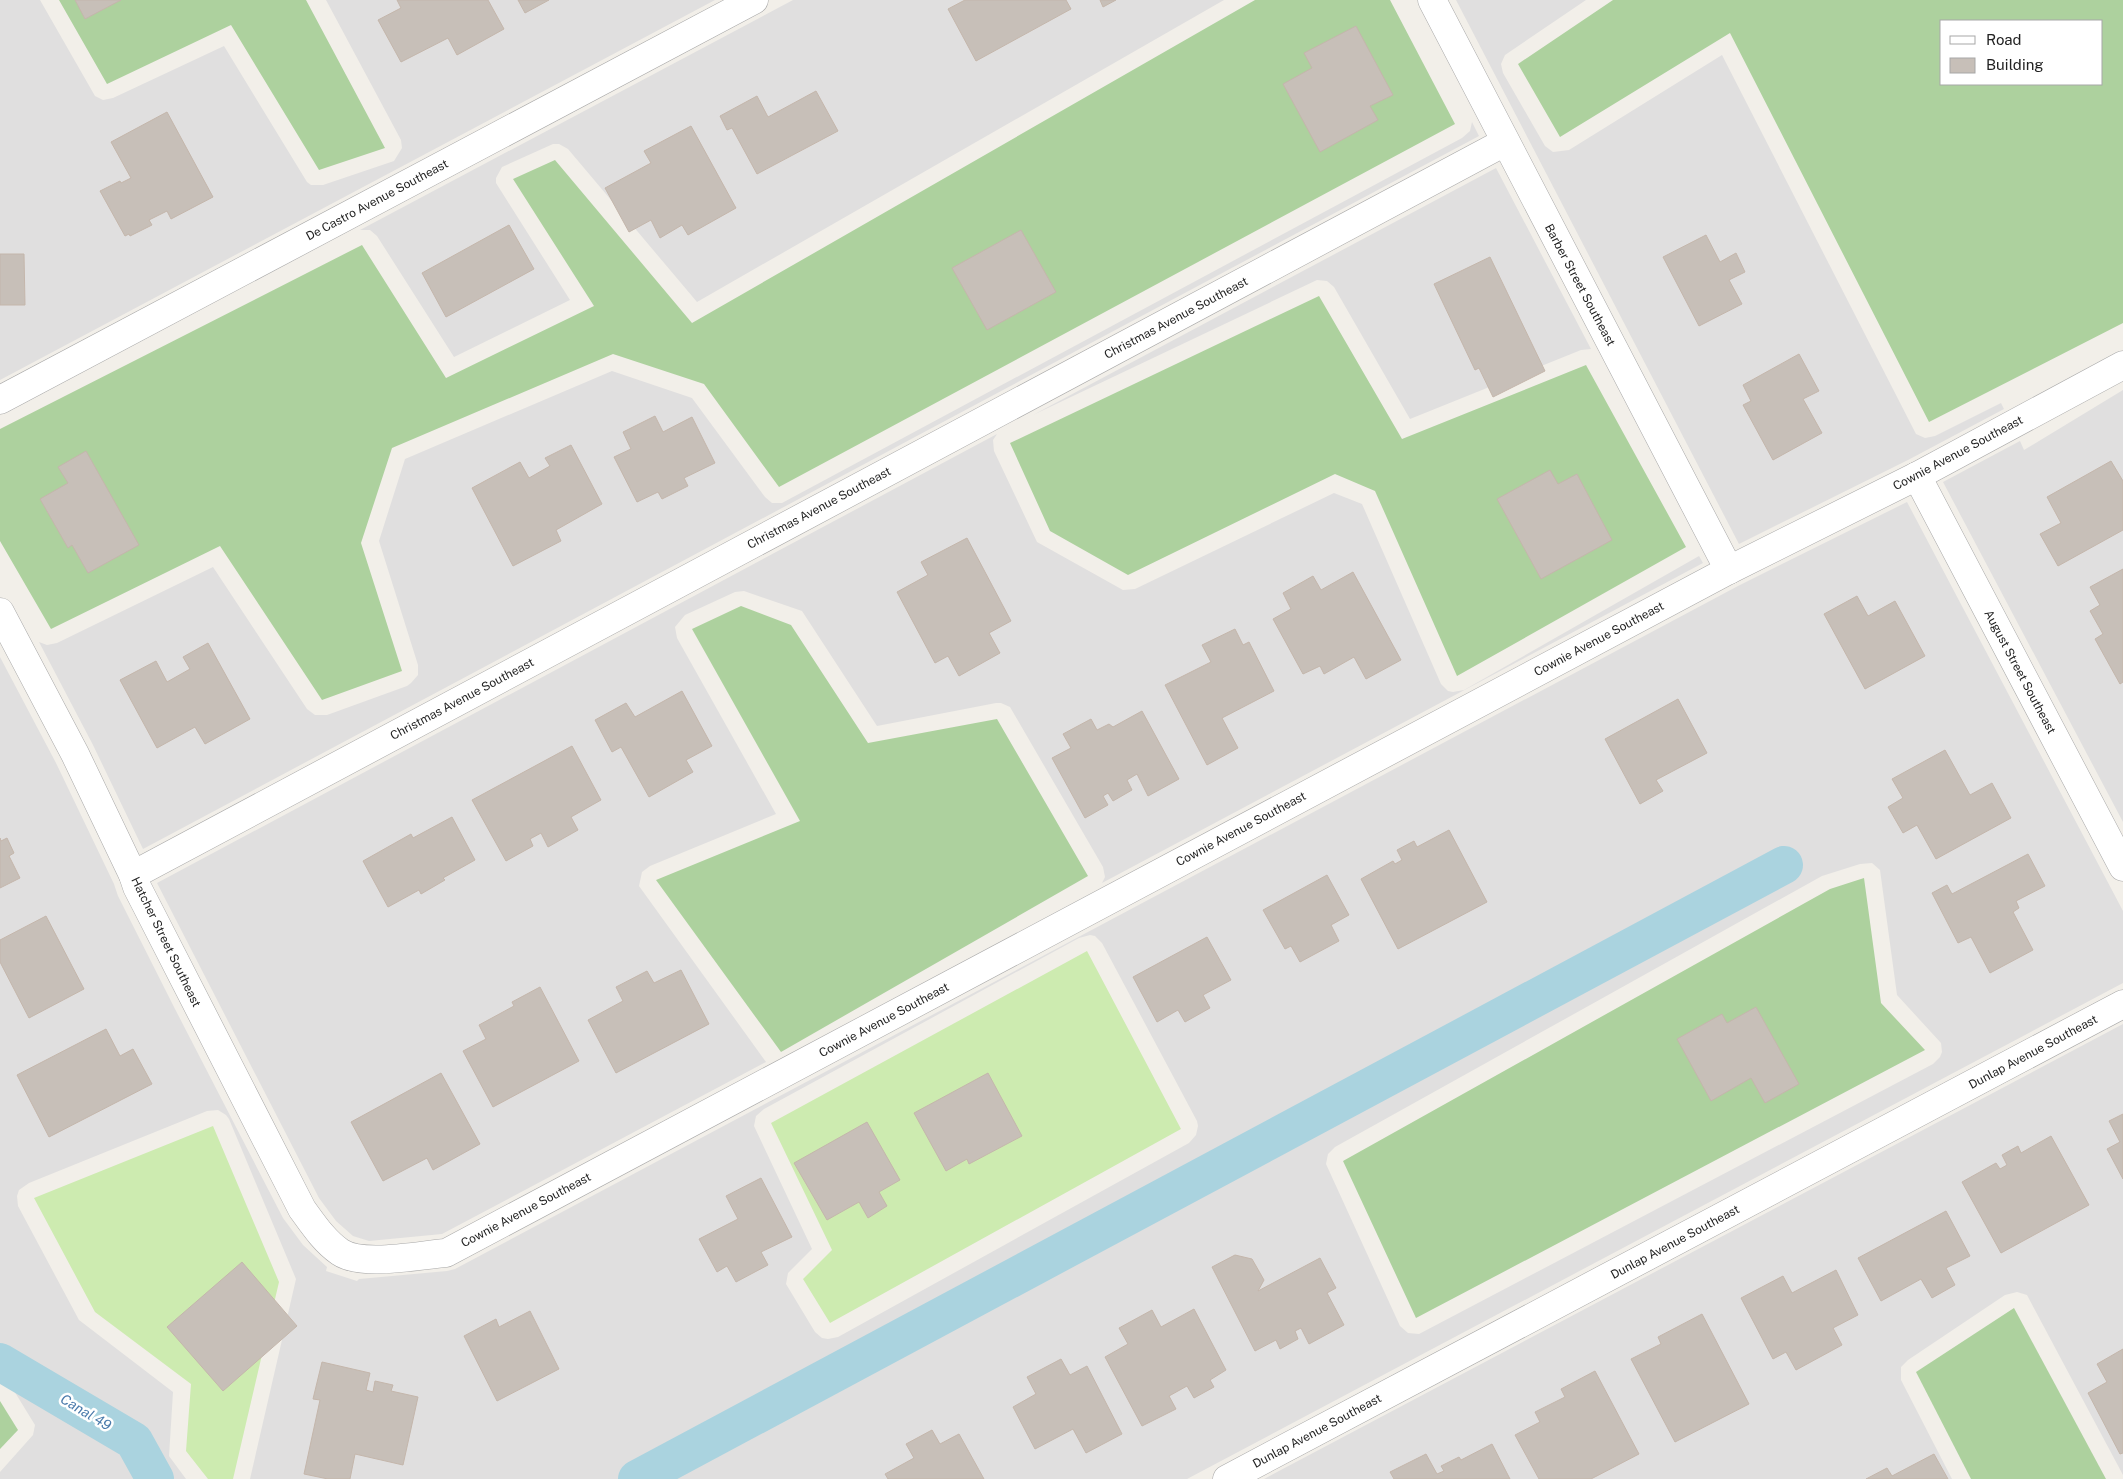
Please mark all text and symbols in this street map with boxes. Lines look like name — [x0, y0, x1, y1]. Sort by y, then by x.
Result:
legend — [1940, 20, 2103, 85]
text: Road — [1986, 31, 2022, 48]
text: Building — [1986, 56, 2044, 73]
street label: De Castro Avenue Southeast — [304, 156, 451, 243]
street label: Barber Street Southeast — [1542, 222, 1618, 349]
street label: Christmas Avenue Southeast — [1102, 274, 1250, 362]
street label: Cownie Avenue Southeast — [1891, 413, 2026, 493]
street label: Christmas Avenue Southeast — [745, 464, 893, 552]
street label: Cownie Avenue Southeast — [1532, 599, 1667, 679]
street label: August Street Southeast — [1981, 608, 2059, 737]
street label: Christmas Avenue Southeast — [388, 655, 536, 743]
street label: Cownie Avenue Southeast — [1174, 789, 1309, 869]
street label: Hatcher Street Southeast — [128, 875, 204, 1010]
street label: Cownie Avenue Southeast — [817, 980, 952, 1060]
street label: Dunlap Avenue Southeast — [1966, 1012, 2100, 1092]
street label: Cownie Avenue Southeast — [459, 1170, 594, 1250]
street label: Dunlap Avenue Southeast — [1608, 1202, 1742, 1282]
water label: Canal 49 — [58, 1391, 115, 1434]
street label: Dunlap Avenue Southeast — [1250, 1391, 1384, 1471]

